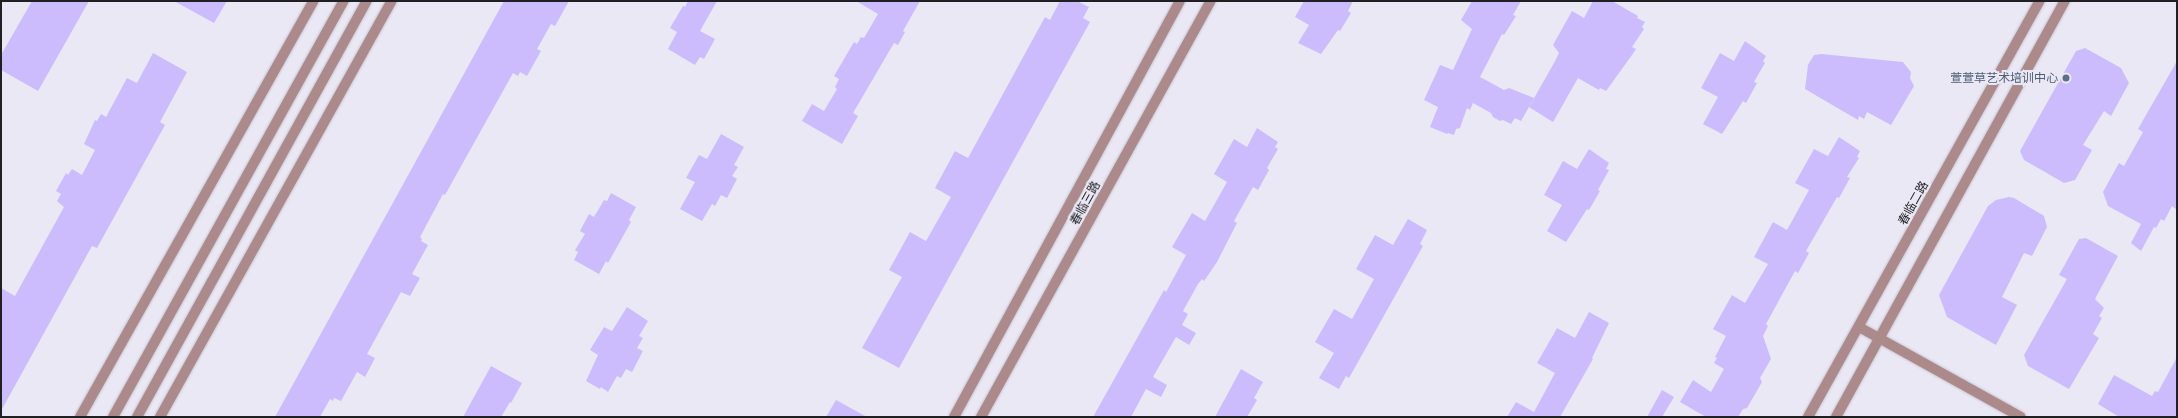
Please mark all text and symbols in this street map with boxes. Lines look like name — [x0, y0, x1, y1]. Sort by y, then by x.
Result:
place label: 萱萱草艺术培训中心 — [1950, 71, 2058, 85]
marker: 萱萱草艺术培训中心 — [2061, 73, 2071, 83]
street label: 春临三路 — [1067, 179, 1103, 227]
street label: 春临二路 — [1895, 179, 1931, 227]

